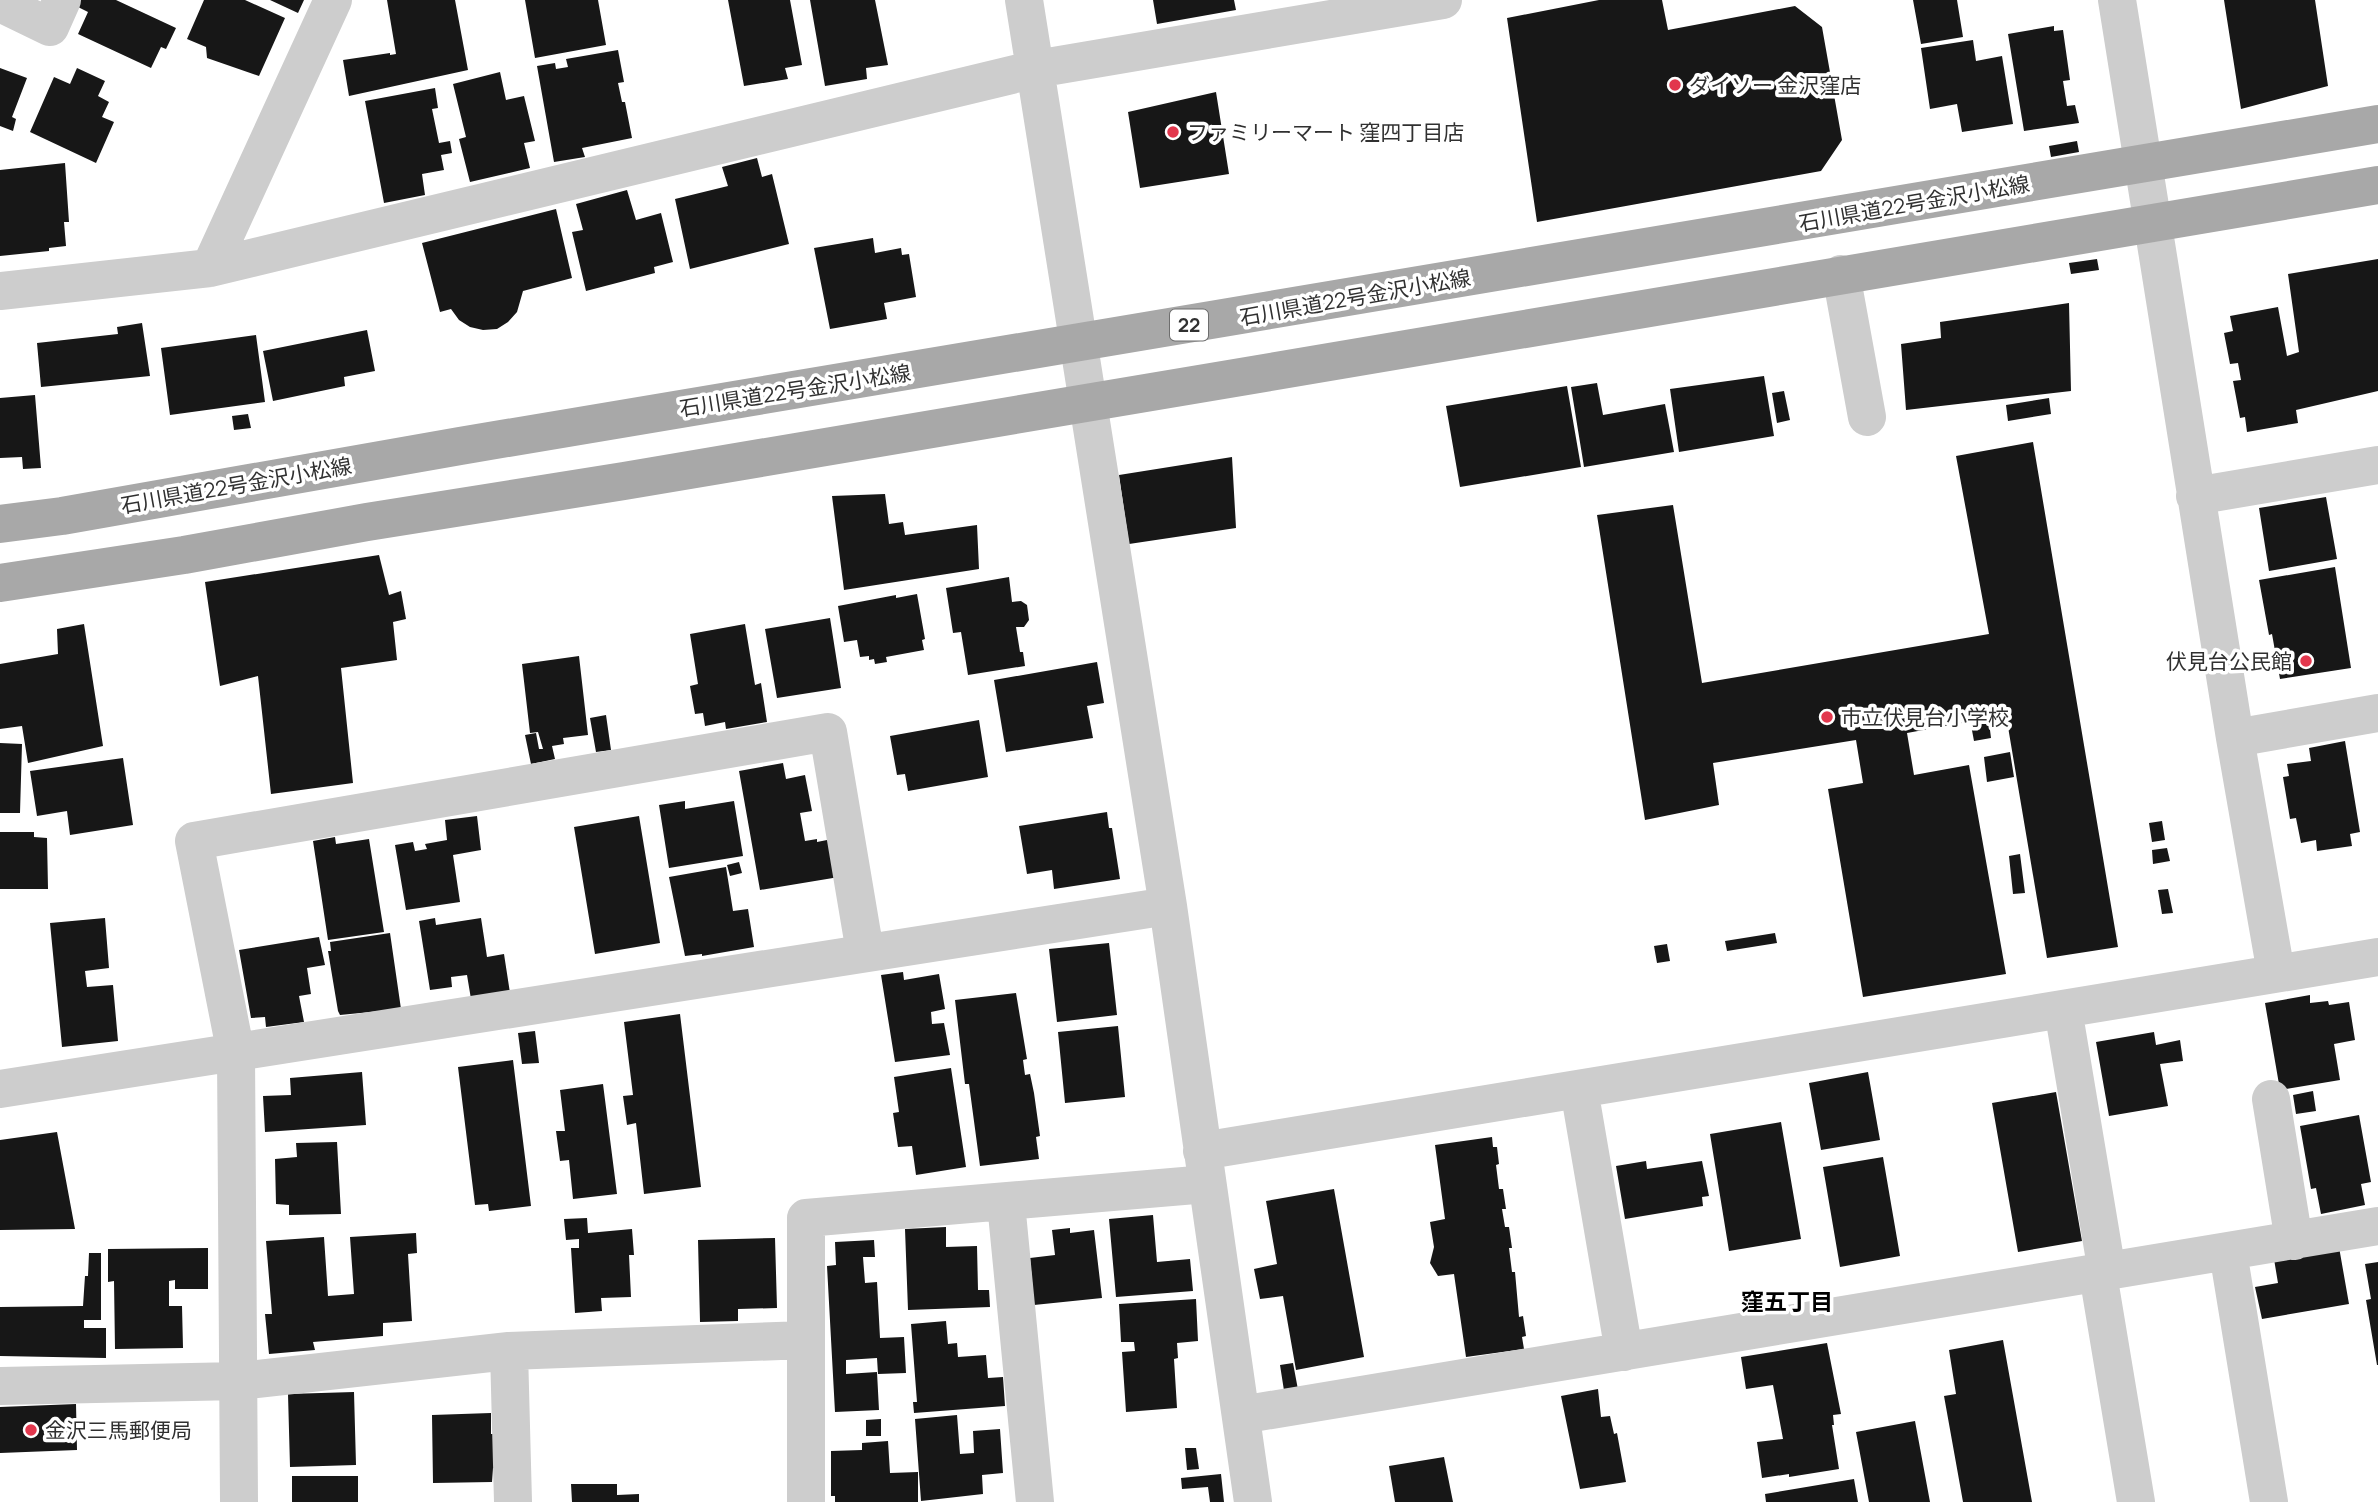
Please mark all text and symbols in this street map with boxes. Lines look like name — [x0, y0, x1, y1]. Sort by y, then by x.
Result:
place label: ダイソー 金沢窪店 — [1689, 71, 1861, 99]
marker: ダイソー 金沢窪店 — [1667, 77, 1683, 93]
place label: ファミリーマート 窪四丁目店 — [1187, 118, 1464, 146]
marker: ファミリーマート 窪四丁目店 — [1165, 124, 1181, 140]
street label: 石川県道22号金沢小松線 — [1796, 169, 2032, 237]
street label: 石川県道22号金沢小松線 — [1237, 263, 1473, 331]
road number: 22 — [1170, 310, 1208, 340]
street label: 石川県道22号金沢小松線 — [677, 358, 913, 422]
street label: 石川県道22号金沢小松線 — [118, 451, 354, 519]
place label: 伏見台公民館 — [2166, 647, 2292, 675]
marker: 伏見台公民館 — [2298, 653, 2314, 669]
place label: 市立伏見台小学校 — [1841, 703, 2009, 731]
marker: 市立伏見台小学校 — [1819, 709, 1835, 725]
district label: 窪五丁目 — [1741, 1285, 1833, 1317]
place label: 金沢三馬郵便局 — [45, 1416, 192, 1444]
marker: 金沢三馬郵便局 — [23, 1422, 39, 1438]

